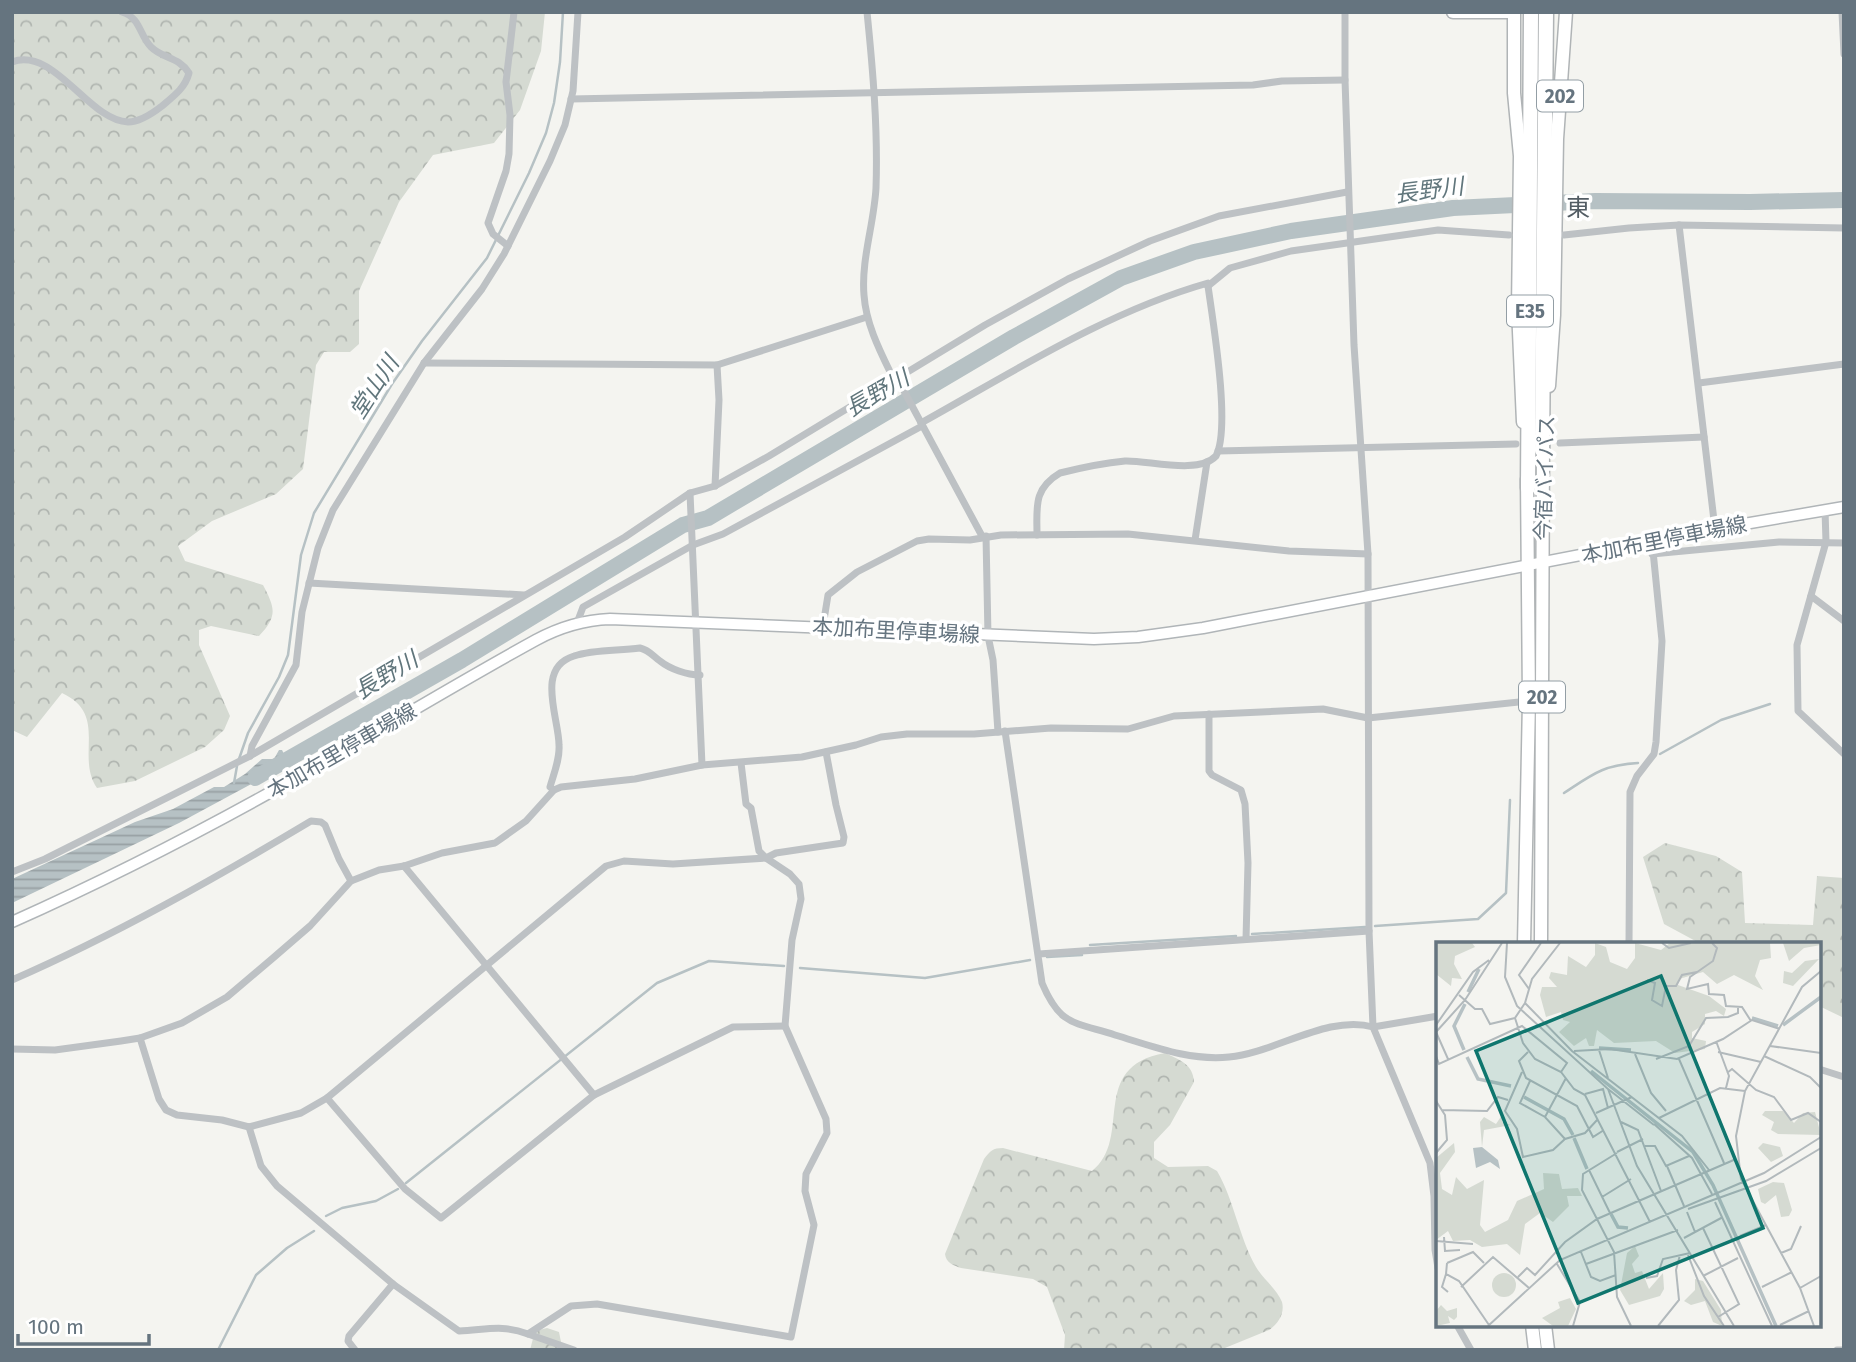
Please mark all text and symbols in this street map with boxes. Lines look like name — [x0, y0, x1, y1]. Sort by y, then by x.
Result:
road number: 202 — [1537, 80, 1583, 111]
water label: 長野川 — [1393, 172, 1468, 208]
district label: 東 — [1566, 194, 1590, 222]
road number: E35 — [1507, 296, 1553, 326]
water label: 堂山川 — [343, 348, 406, 424]
water label: 長野川 — [840, 362, 916, 422]
street label: 今宿バイパス — [1530, 415, 1560, 541]
street label: 本加布里停車場線 — [1579, 511, 1749, 569]
street label: 本加布里停車場線 — [811, 614, 981, 648]
water label: 長野川 — [349, 644, 425, 705]
road number: 202 — [1519, 682, 1565, 712]
street label: 本加布里停車場線 — [263, 698, 421, 804]
inset map — [1436, 942, 1821, 1327]
scale bar — [18, 1302, 149, 1346]
text: 100 m — [28, 1314, 84, 1340]

